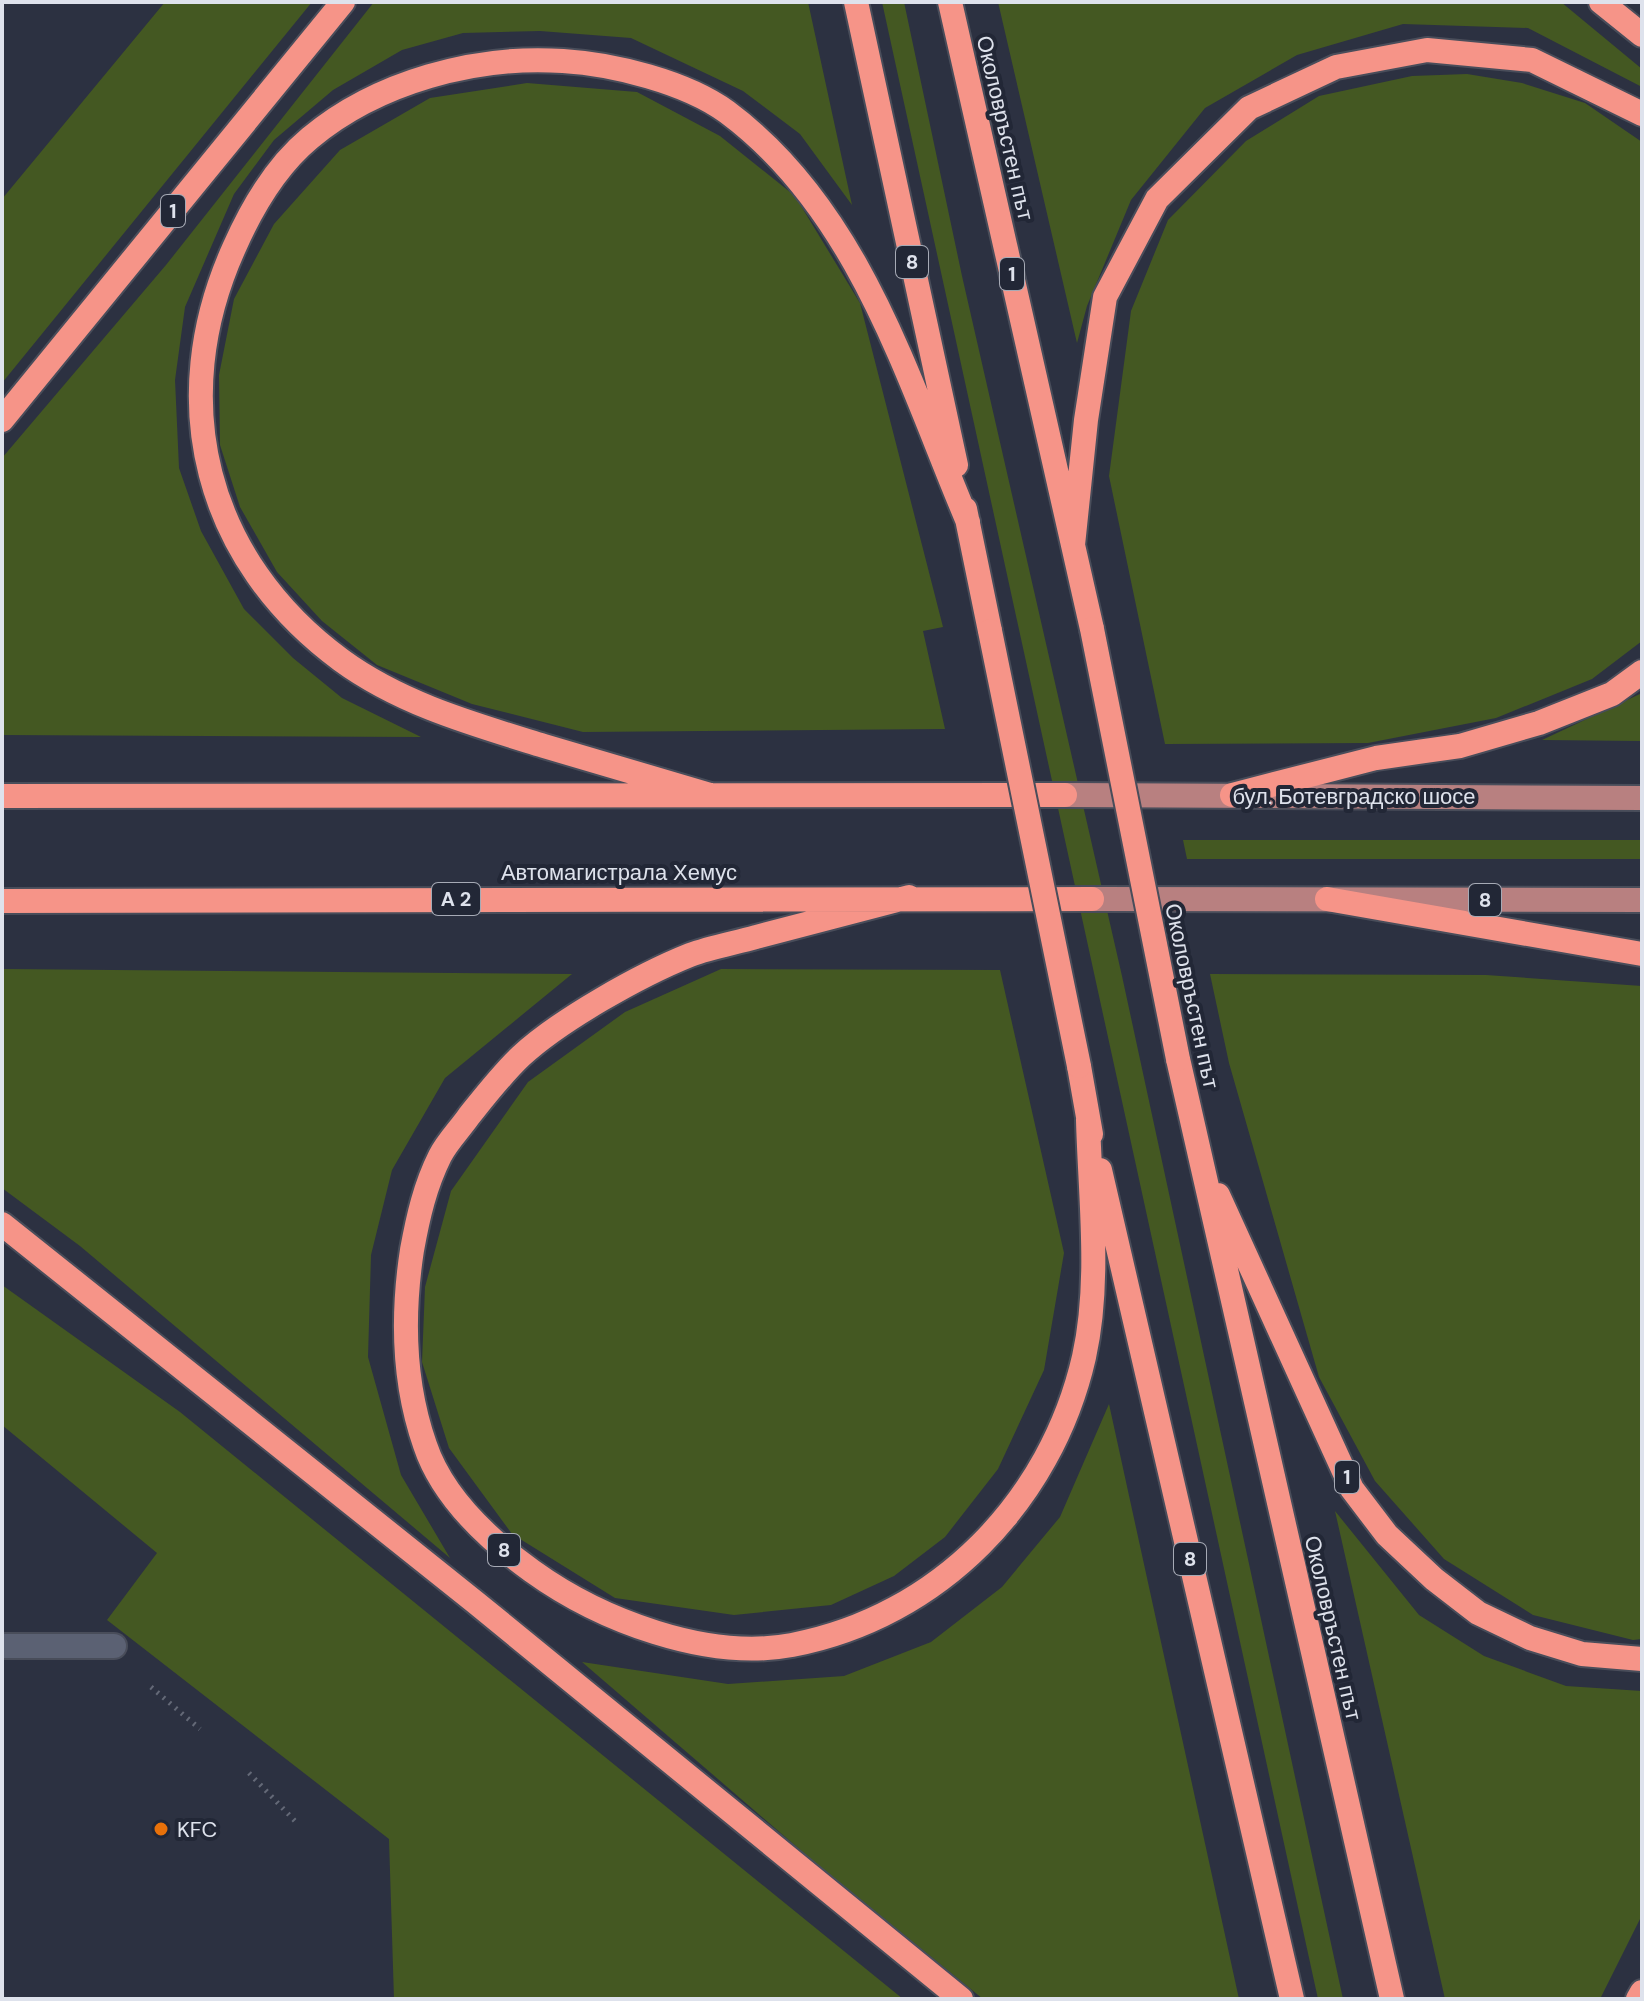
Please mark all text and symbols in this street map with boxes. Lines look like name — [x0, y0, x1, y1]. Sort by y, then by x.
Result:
street label: Околовръстен път — [970, 33, 1040, 223]
road number: 1 — [161, 195, 185, 227]
road number: 8 — [896, 246, 928, 278]
road number: 1 — [1000, 258, 1024, 290]
street label: бул. Ботевградско шосе — [1232, 782, 1476, 811]
street label: Автомагистрала Хемус — [501, 858, 737, 887]
road number: A 2 — [432, 883, 480, 915]
road number: 8 — [1469, 884, 1501, 916]
street label: Околовръстен път — [1158, 901, 1226, 1091]
road number: 1 — [1335, 1461, 1359, 1493]
street label: Околовръстен път — [1298, 1533, 1368, 1723]
road number: 8 — [488, 1534, 520, 1566]
road number: 8 — [1174, 1543, 1206, 1575]
place label: KFC — [177, 1815, 217, 1844]
marker: KFC — [152, 1820, 170, 1838]

